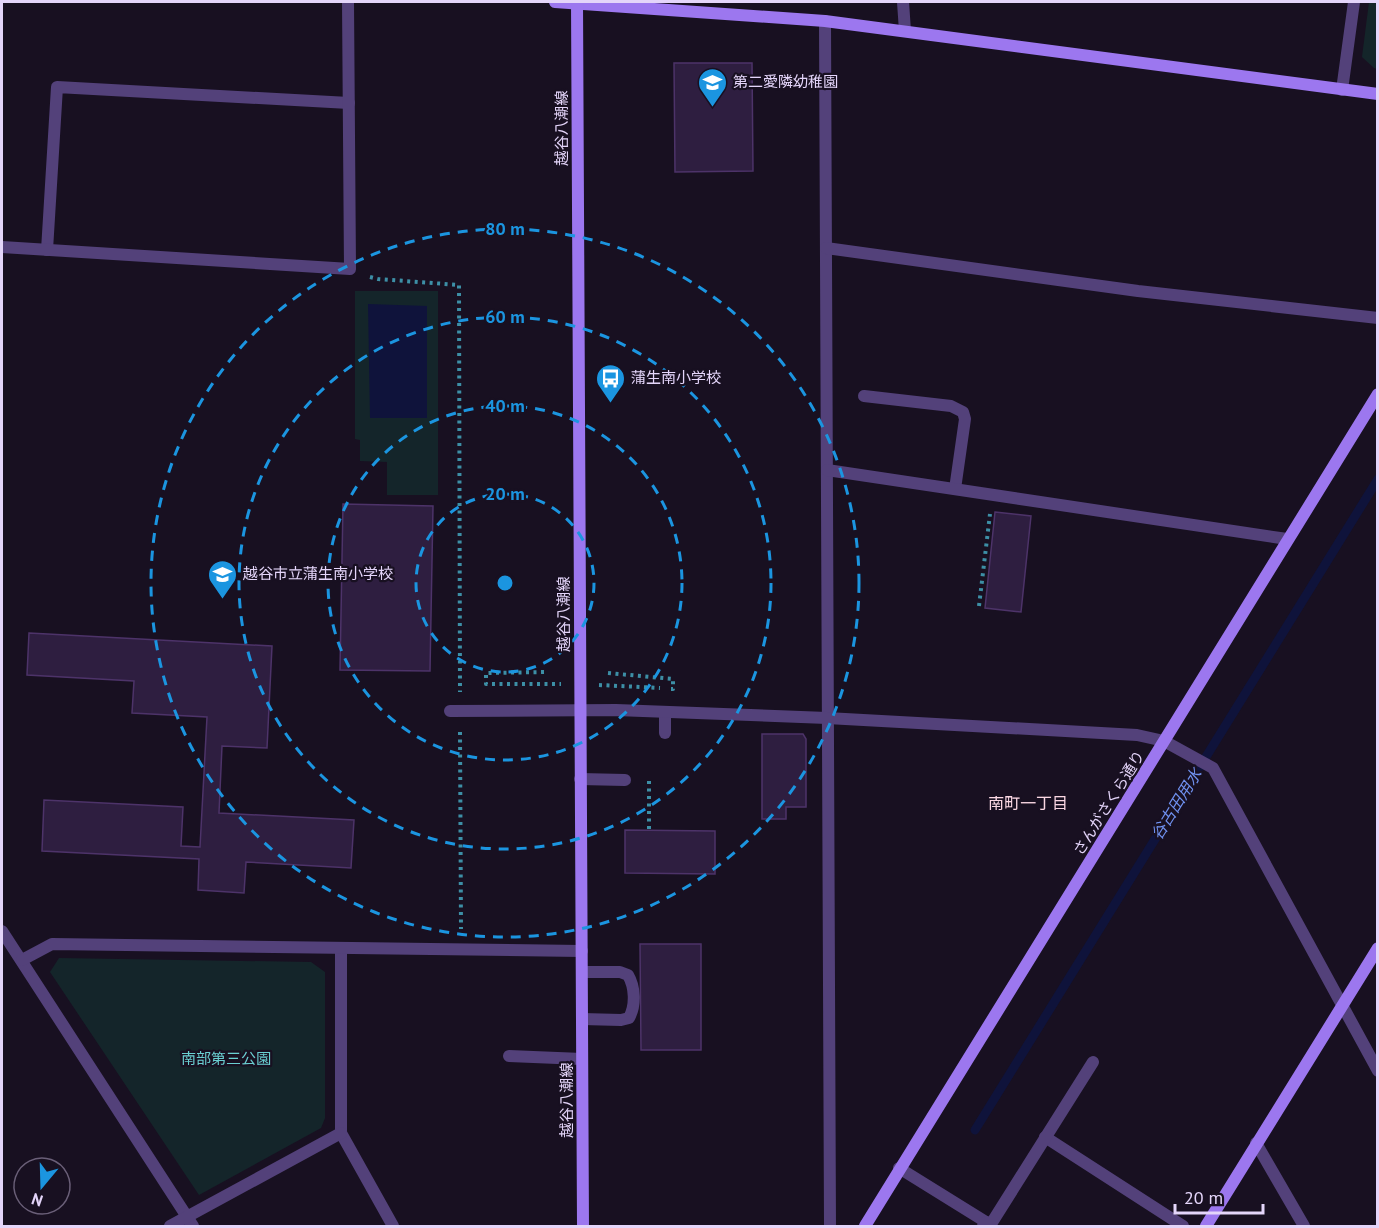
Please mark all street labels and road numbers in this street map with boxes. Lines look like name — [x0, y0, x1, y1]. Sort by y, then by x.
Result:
street label: 越谷八潮線 — [552, 90, 571, 167]
street label: 越谷八潮線 — [554, 576, 573, 653]
street label: さんがさくら通り — [1069, 747, 1148, 859]
street label: 越谷八潮線 — [557, 1062, 576, 1139]

